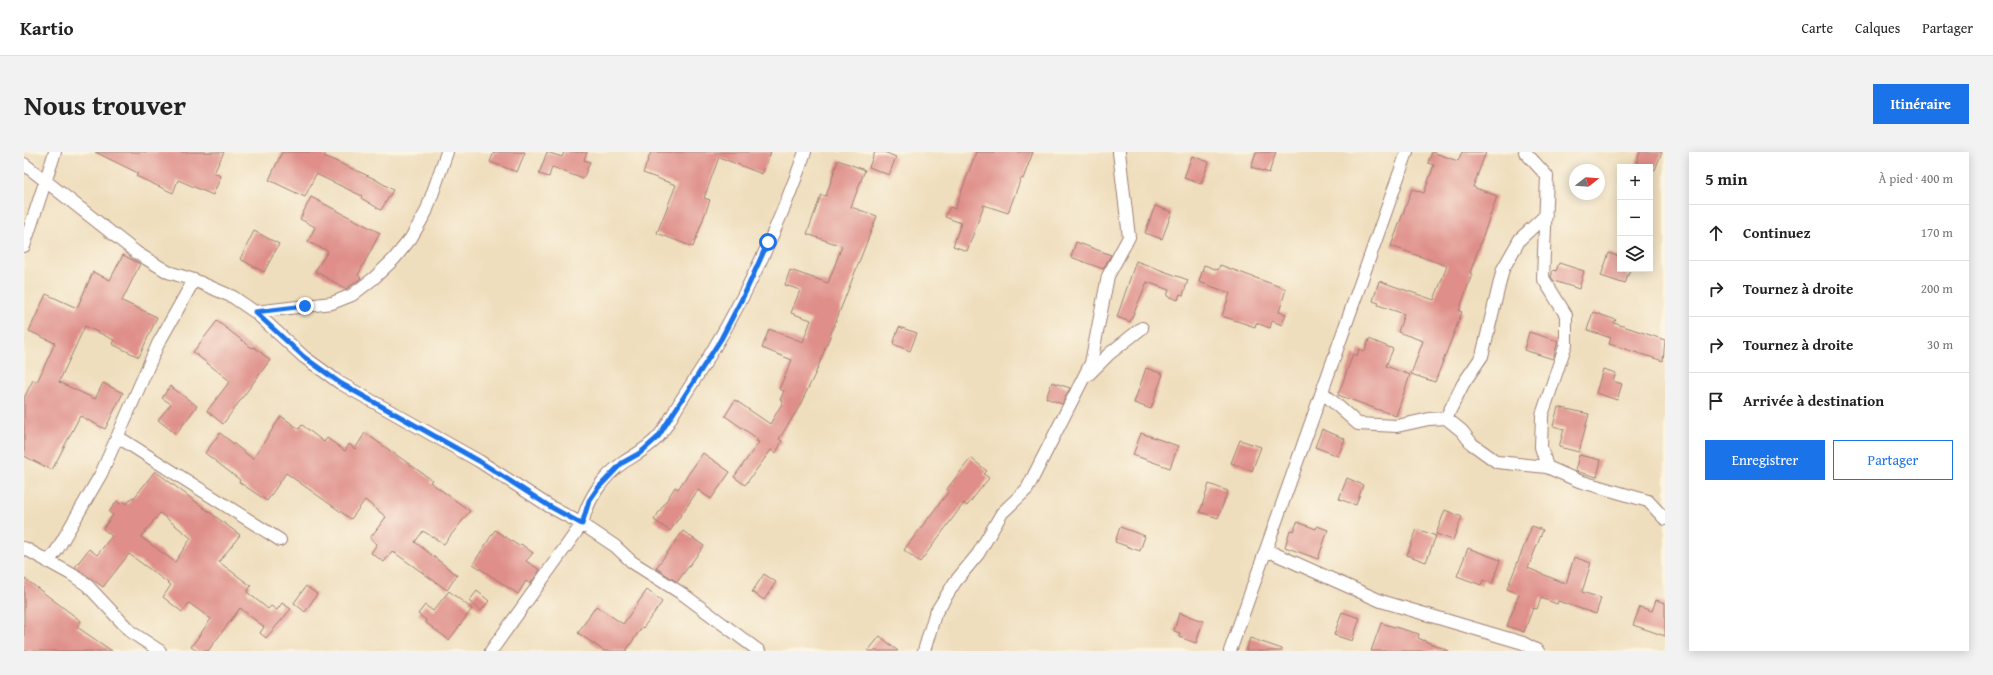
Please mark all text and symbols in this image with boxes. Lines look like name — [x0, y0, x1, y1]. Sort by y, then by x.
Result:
text: Kartio — [20, 14, 74, 42]
text: Carte — [1801, 18, 1833, 38]
text: Calques — [1855, 18, 1900, 38]
text: Partager — [1922, 18, 1973, 38]
text: Nous trouver — [24, 84, 186, 125]
button: Itinéraire — [1873, 84, 1969, 124]
north arrow — [1569, 164, 1605, 200]
map controls — [1617, 164, 1653, 272]
button: + — [1617, 164, 1653, 200]
text: 5 min — [1705, 166, 1747, 191]
text: À pied · 400 m — [1878, 169, 1953, 188]
button: − — [1617, 200, 1653, 236]
icon: ahead — [1705, 222, 1727, 244]
text: Continuez — [1743, 222, 1811, 243]
text: 170 m — [1921, 223, 1953, 242]
route start — [759, 233, 777, 251]
button: layers — [1617, 236, 1653, 272]
icon: right — [1705, 278, 1727, 300]
text: Tournez à droite — [1743, 278, 1853, 299]
text: 200 m — [1921, 279, 1953, 298]
route end — [296, 297, 314, 315]
icon: right — [1705, 334, 1727, 356]
text: Tournez à droite — [1743, 334, 1853, 355]
text: 30 m — [1927, 335, 1953, 354]
icon: arrive — [1705, 390, 1727, 412]
text: Arrivée à destination — [1743, 390, 1884, 411]
button: Enregistrer — [1705, 440, 1825, 480]
button: Partager — [1833, 440, 1953, 480]

